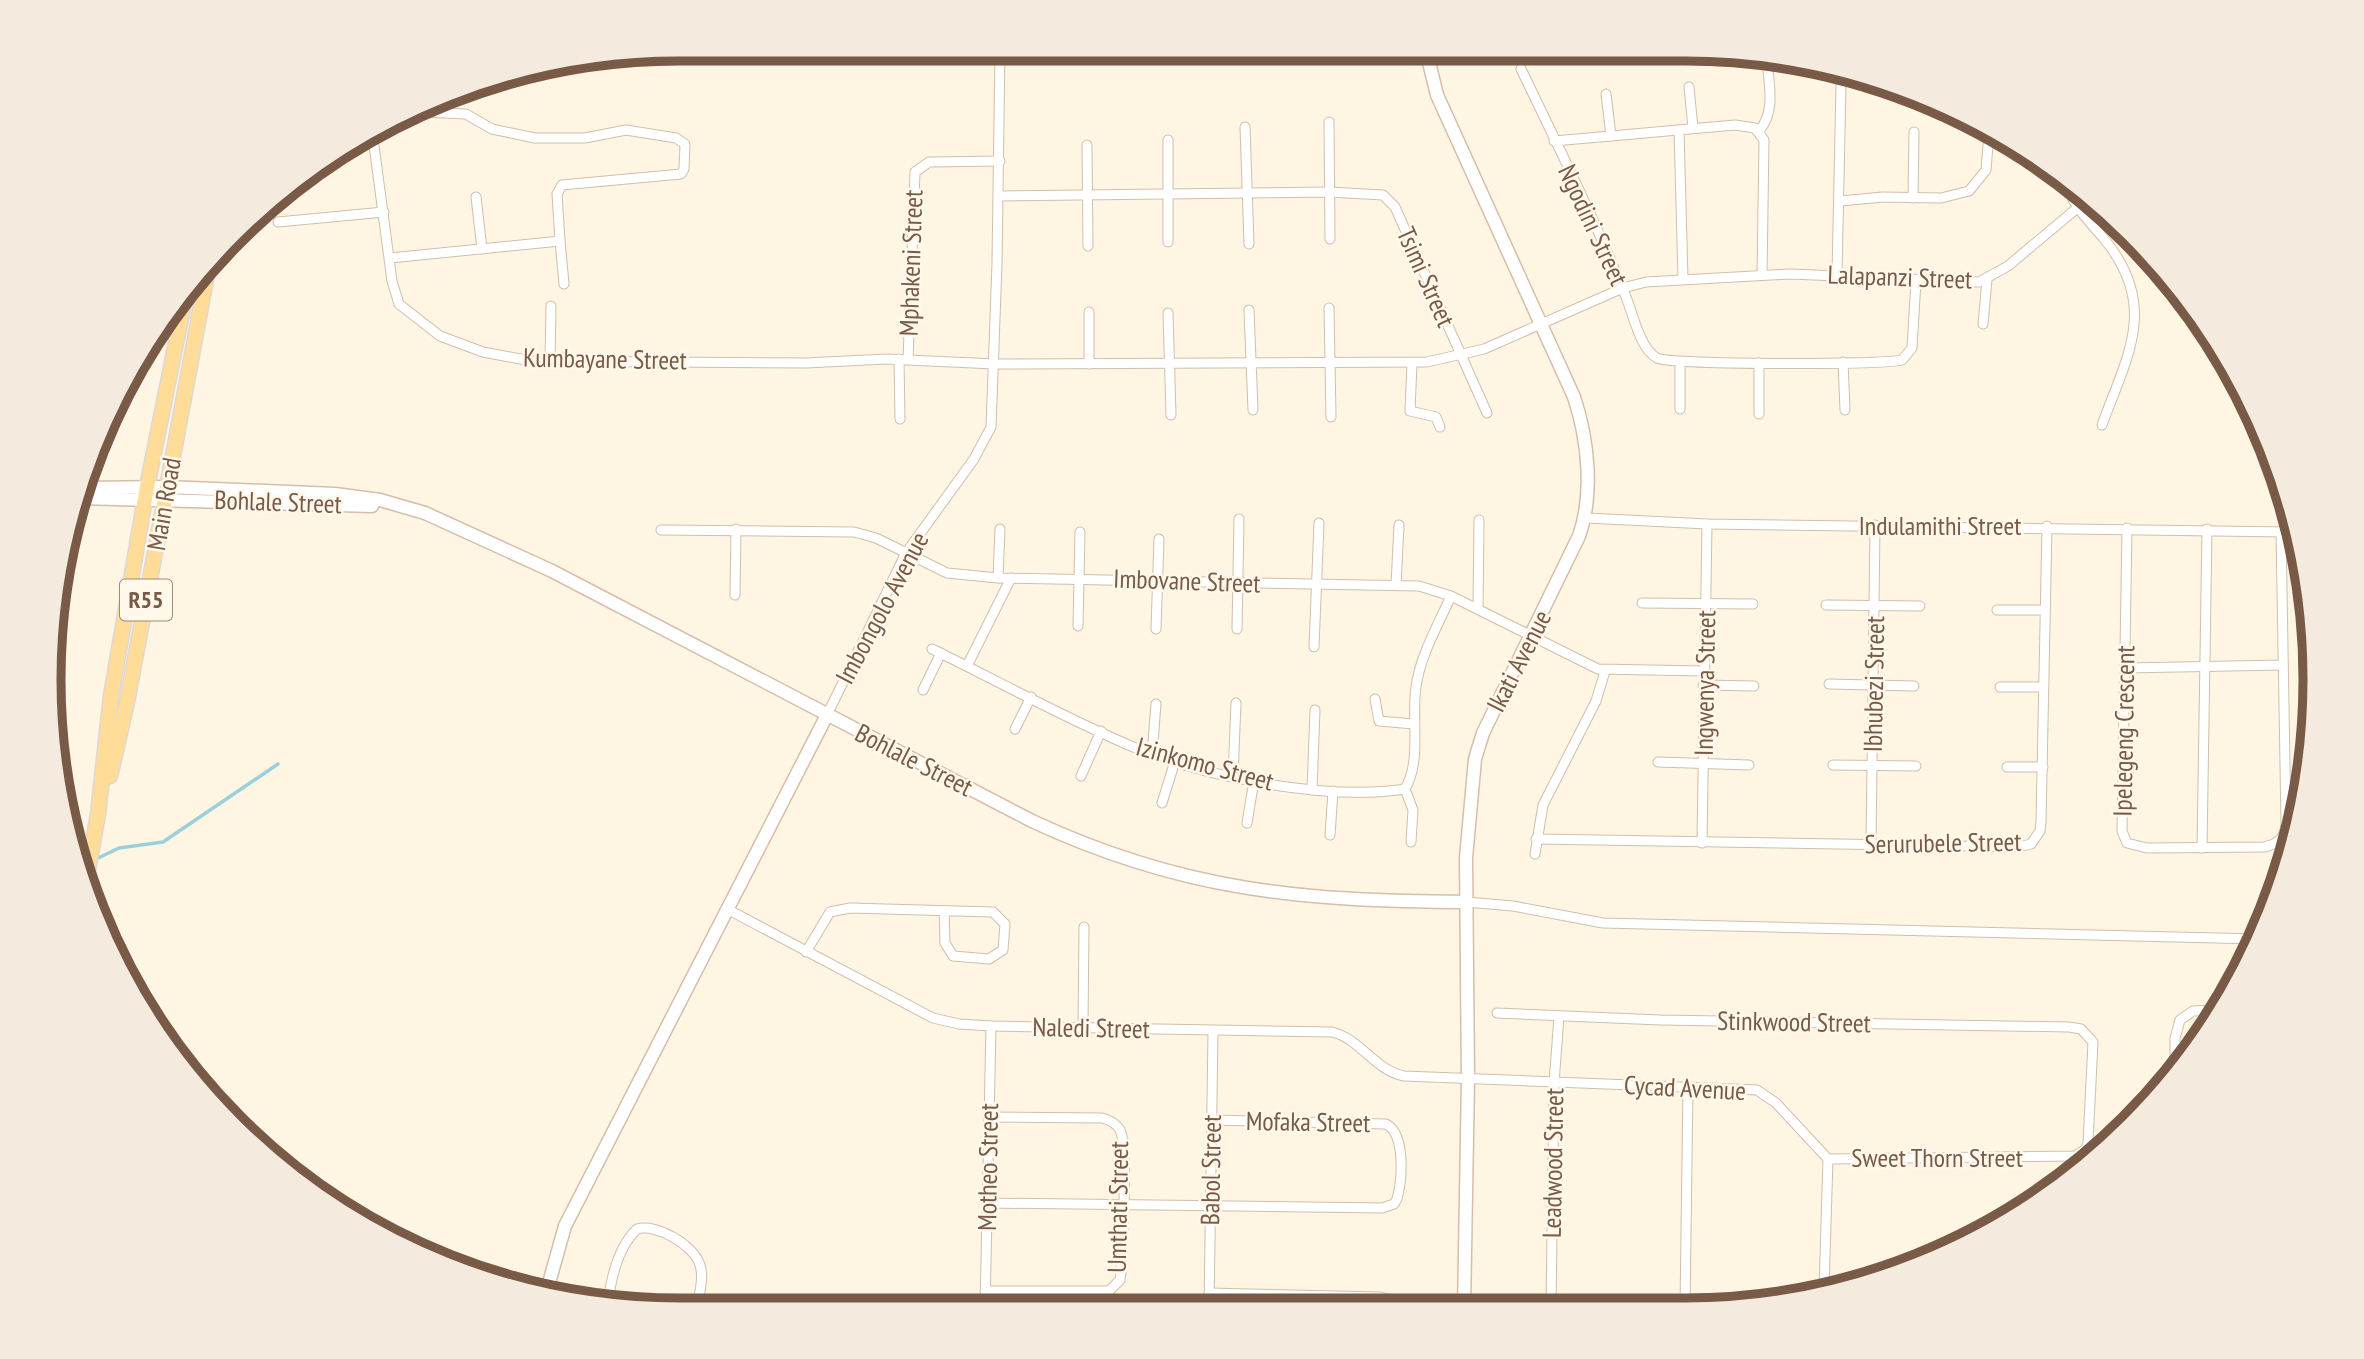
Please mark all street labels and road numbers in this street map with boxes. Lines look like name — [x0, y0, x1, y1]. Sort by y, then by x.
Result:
street label: Ngodini Street — [1551, 159, 1636, 291]
street label: Mphakeni Street — [891, 189, 930, 337]
street label: Tsimi Street — [1390, 222, 1463, 332]
street label: Lalapanzi Street — [1827, 257, 1973, 296]
street label: Kumbayane Street — [523, 341, 687, 376]
street label: Main Road — [139, 455, 188, 553]
street label: Bohlale Street — [214, 483, 342, 520]
street label: Indulamithi Street — [1859, 509, 2021, 542]
street label: Imbongolo Avenue — [828, 526, 935, 689]
street label: Imbovane Street — [1113, 561, 1261, 600]
road number: R55 — [120, 580, 172, 620]
street label: Ikati Avenue — [1479, 604, 1558, 717]
street label: Ingwenya Street — [1687, 610, 1722, 756]
street label: Ibhubezi Street — [1856, 616, 1891, 752]
street label: Ipelegeng Crescent — [2106, 645, 2141, 817]
street label: Bohlale Street — [850, 716, 979, 803]
street label: Izinkomo Street — [1133, 729, 1278, 798]
street label: Serurubele Street — [1864, 825, 2022, 860]
street label: Stinkwood Street — [1717, 1004, 1871, 1039]
street label: Naledi Street — [1032, 1010, 1150, 1045]
street label: Cycad Avenue — [1623, 1068, 1747, 1107]
street label: Leadwood Street — [1535, 1088, 1570, 1238]
street label: Motheo Street — [970, 1103, 1005, 1231]
street label: Mofaka Street — [1246, 1104, 1371, 1139]
street label: Babol Street — [1193, 1114, 1228, 1226]
street label: Umthati Street — [1100, 1141, 1135, 1273]
street label: Sweet Thorn Street — [1851, 1141, 2023, 1174]

